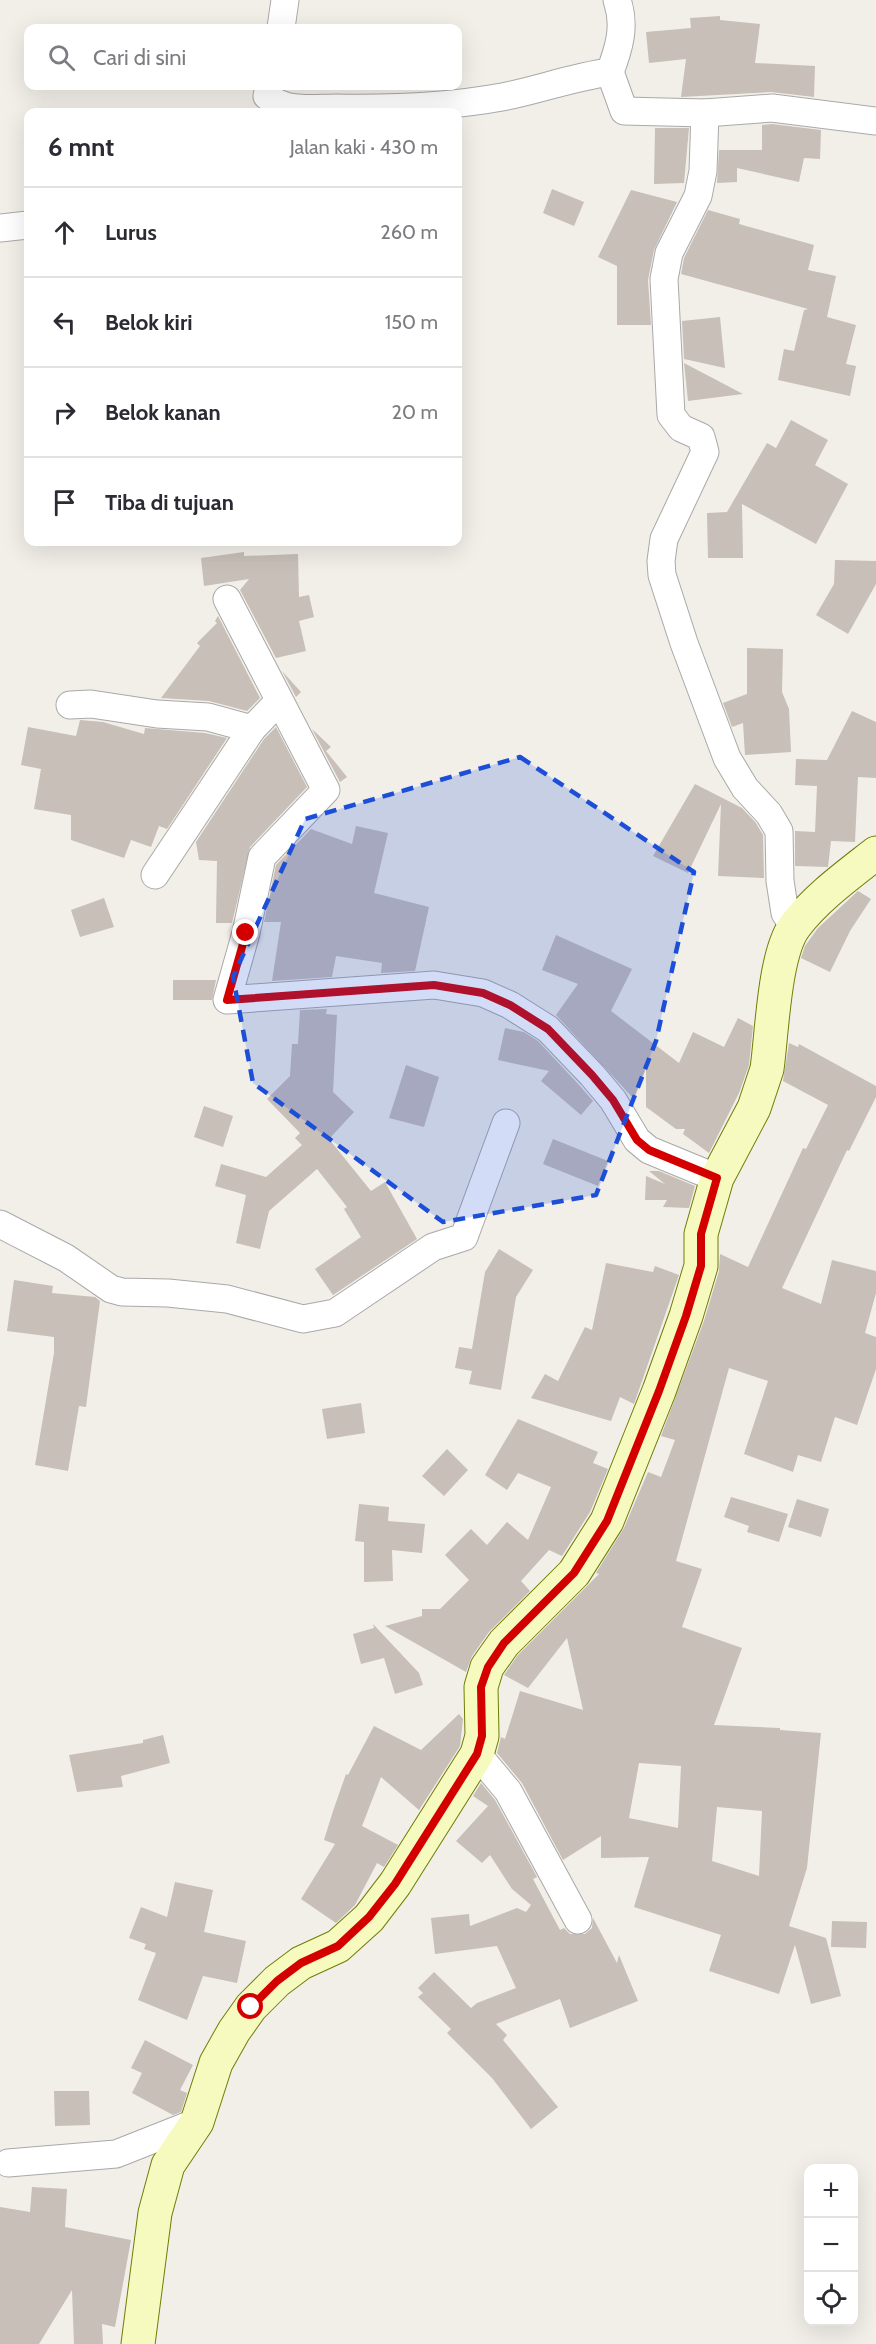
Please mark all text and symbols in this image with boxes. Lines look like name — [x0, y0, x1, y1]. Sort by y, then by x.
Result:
search box — [24, 24, 462, 90]
icon: search — [45, 41, 78, 74]
text: Cari di sini — [93, 44, 186, 71]
text: 6 mnt — [48, 131, 114, 163]
text: Jalan kaki · 430 m — [290, 135, 438, 159]
icon: ahead — [48, 216, 81, 249]
text: Lurus — [105, 219, 157, 246]
text: 260 m — [380, 220, 438, 244]
icon: left — [48, 306, 81, 339]
text: Belok kiri — [105, 309, 192, 336]
text: 150 m — [385, 310, 438, 334]
icon: right — [48, 396, 81, 429]
text: Belok kanan — [105, 399, 221, 426]
text: 20 m — [392, 400, 438, 424]
icon: arrive — [48, 486, 81, 519]
text: Tiba di tujuan — [105, 489, 234, 516]
route end — [232, 919, 258, 945]
route start — [237, 1993, 263, 2019]
map controls — [804, 2164, 858, 2326]
button: + — [804, 2164, 858, 2218]
button: − — [804, 2218, 858, 2272]
button: locate — [804, 2272, 858, 2326]

